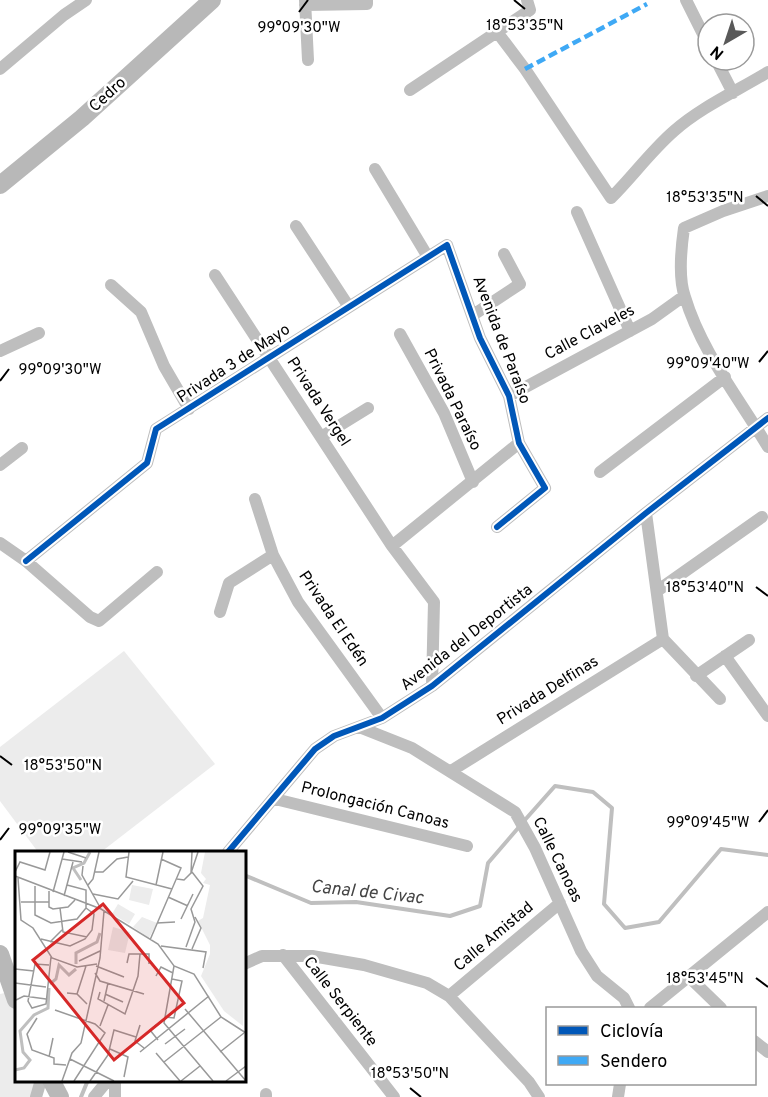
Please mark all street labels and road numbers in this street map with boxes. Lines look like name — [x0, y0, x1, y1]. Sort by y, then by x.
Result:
street label: Cedro — [85, 73, 131, 117]
street label: Avenida de Paraíso — [467, 273, 535, 407]
street label: Calle Claveles — [541, 301, 639, 365]
street label: Privada 3 de Mayo — [174, 320, 294, 408]
street label: Privada Paraíso — [419, 346, 485, 454]
street label: Privada Vergel — [282, 354, 354, 450]
street label: Privada El Edén — [294, 567, 372, 671]
street label: Avenida del Deportista — [397, 580, 537, 696]
street label: Privada Delfinas — [494, 652, 602, 730]
street label: Prolongación Canoas — [299, 778, 451, 834]
street label: Calle Canoas — [528, 814, 586, 906]
street label: Calle Amistad — [450, 898, 538, 976]
street label: Calle Serpiente — [299, 953, 381, 1051]

